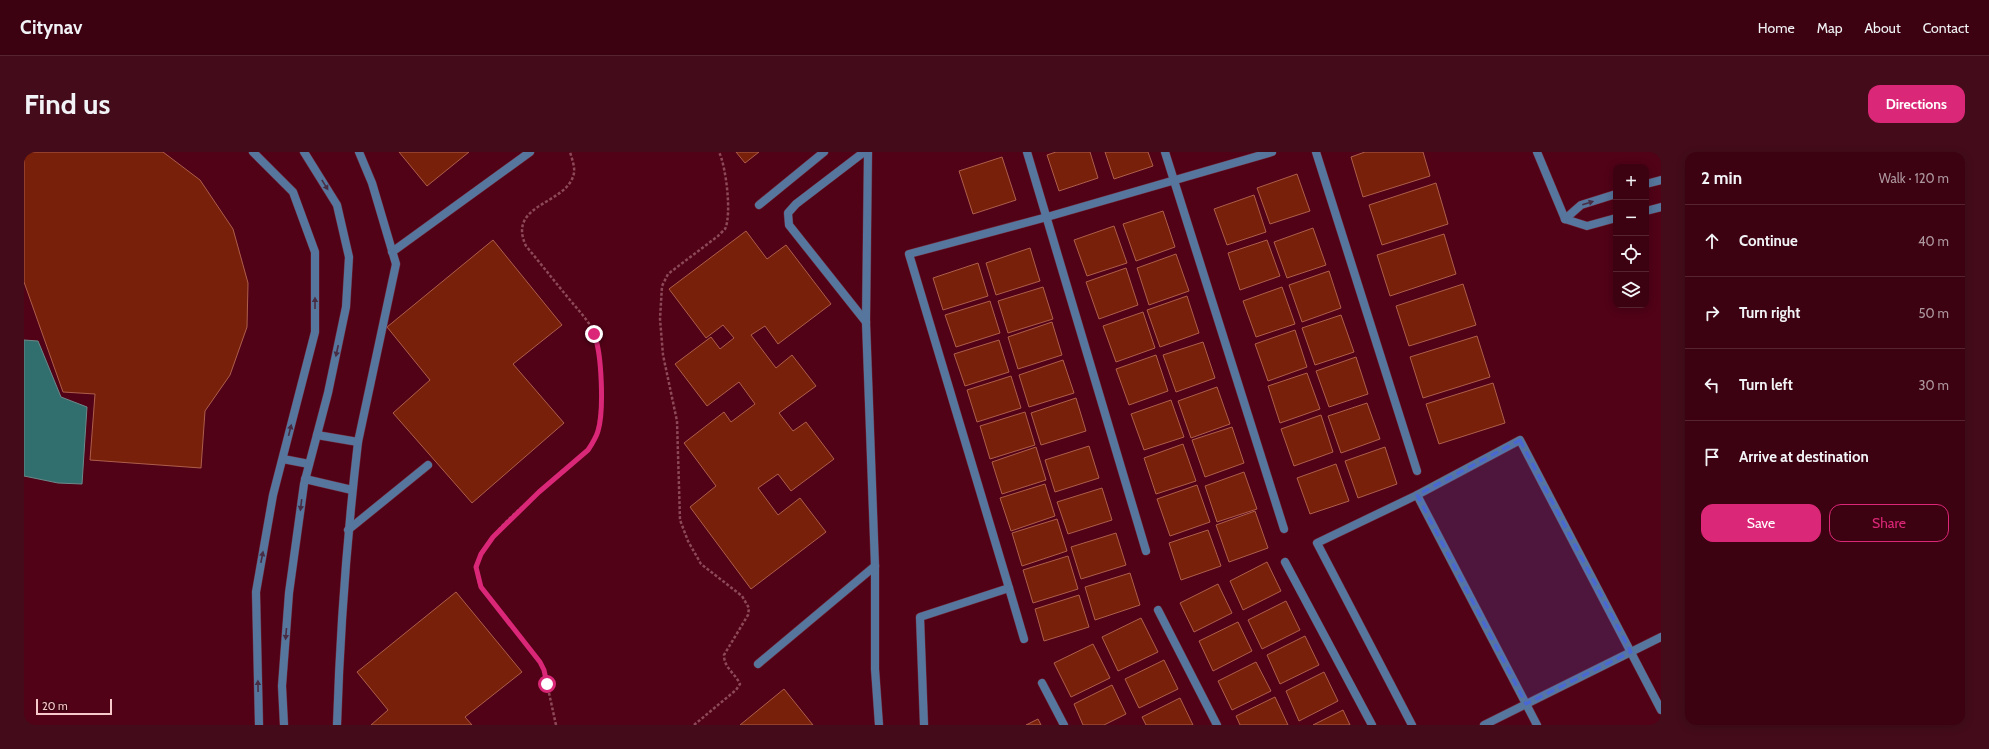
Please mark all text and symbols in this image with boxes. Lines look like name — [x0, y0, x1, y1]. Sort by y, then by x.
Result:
text: Citynav — [20, 16, 82, 39]
text: Home — [1758, 19, 1795, 37]
text: Map — [1817, 19, 1842, 37]
text: About — [1864, 19, 1901, 37]
text: Contact — [1923, 19, 1969, 37]
button: Directions — [1868, 85, 1965, 123]
text: Find us — [24, 87, 110, 121]
map controls — [1613, 164, 1649, 308]
button: + — [1613, 164, 1649, 200]
text: 2 min — [1701, 168, 1742, 188]
text: Walk · 120 m — [1879, 170, 1949, 186]
one-way arrow — [321, 179, 328, 191]
one-way arrow — [1583, 199, 1595, 205]
button: − — [1613, 200, 1649, 236]
icon: ahead — [1701, 230, 1723, 252]
text: Continue — [1739, 232, 1798, 250]
text: 40 m — [1918, 233, 1949, 249]
button: locate — [1613, 236, 1649, 272]
button: layers — [1613, 272, 1649, 308]
one-way arrow — [312, 296, 318, 309]
icon: right — [1701, 302, 1723, 324]
text: Turn right — [1739, 304, 1800, 322]
text: 50 m — [1919, 305, 1949, 321]
route end — [585, 325, 603, 343]
one-way arrow — [334, 345, 340, 357]
icon: left — [1701, 374, 1723, 396]
text: Turn left — [1739, 376, 1793, 394]
text: 30 m — [1919, 377, 1949, 393]
one-way arrow — [288, 424, 294, 436]
icon: arrive — [1701, 446, 1723, 468]
text: Arrive at destination — [1739, 448, 1869, 466]
one-way arrow — [298, 499, 304, 511]
button: Save — [1701, 504, 1821, 542]
button: Share — [1829, 504, 1949, 542]
one-way arrow — [259, 551, 265, 563]
one-way arrow — [283, 628, 290, 640]
route start — [538, 675, 556, 693]
one-way arrow — [255, 679, 261, 692]
scale bar — [36, 697, 112, 716]
text: 20 m — [42, 699, 68, 713]

